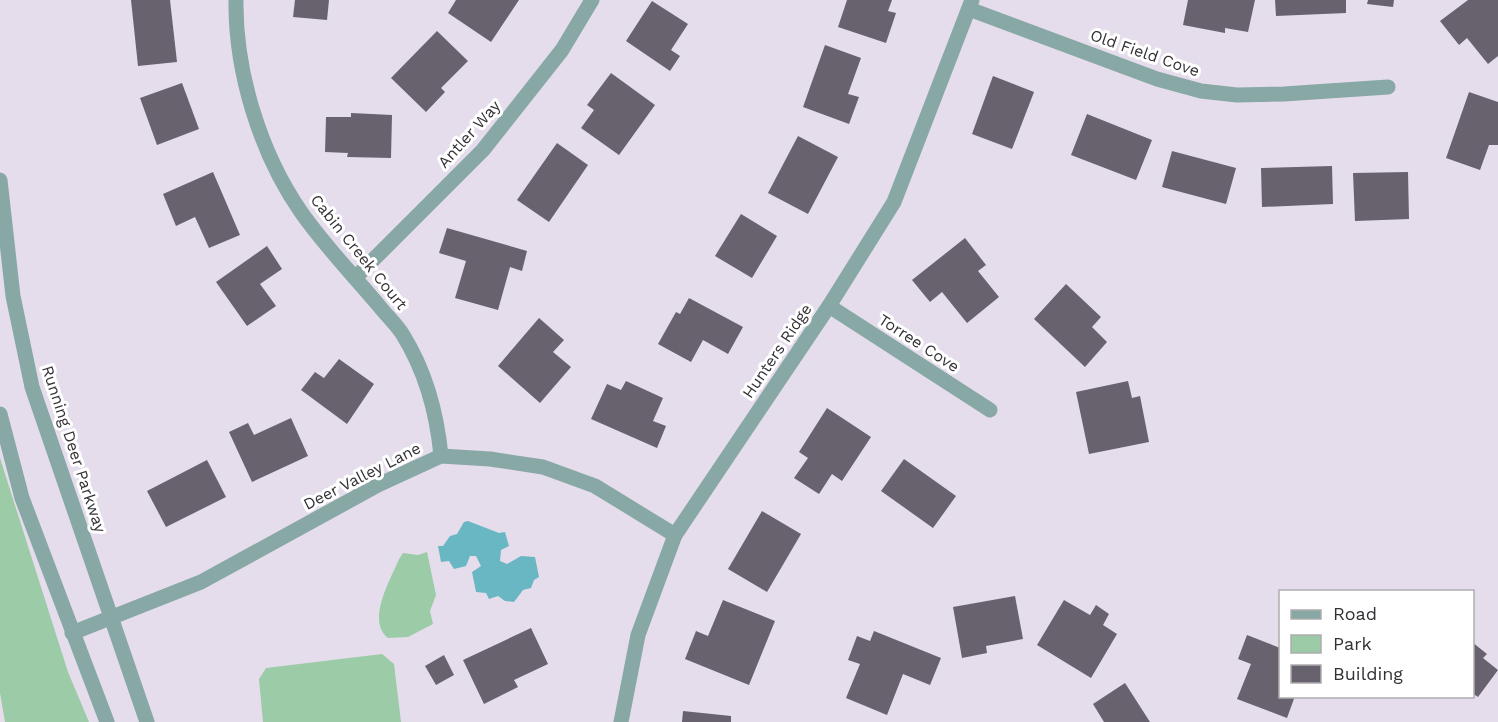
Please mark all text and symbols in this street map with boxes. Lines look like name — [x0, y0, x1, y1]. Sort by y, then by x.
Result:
street label: Old Field Cove — [1088, 25, 1202, 81]
street label: Antler Way — [434, 96, 505, 172]
street label: Cabin Creek Court — [307, 191, 411, 314]
street label: Hunters Ridge — [738, 300, 816, 402]
street label: Torree Cove — [875, 310, 963, 376]
street label: Running Deer Parkway — [38, 363, 110, 536]
street label: Deer Valley Lane — [300, 438, 424, 514]
legend — [1279, 590, 1474, 698]
text: Road — [1333, 603, 1377, 624]
text: Park — [1333, 633, 1372, 654]
text: Building — [1333, 663, 1403, 684]

